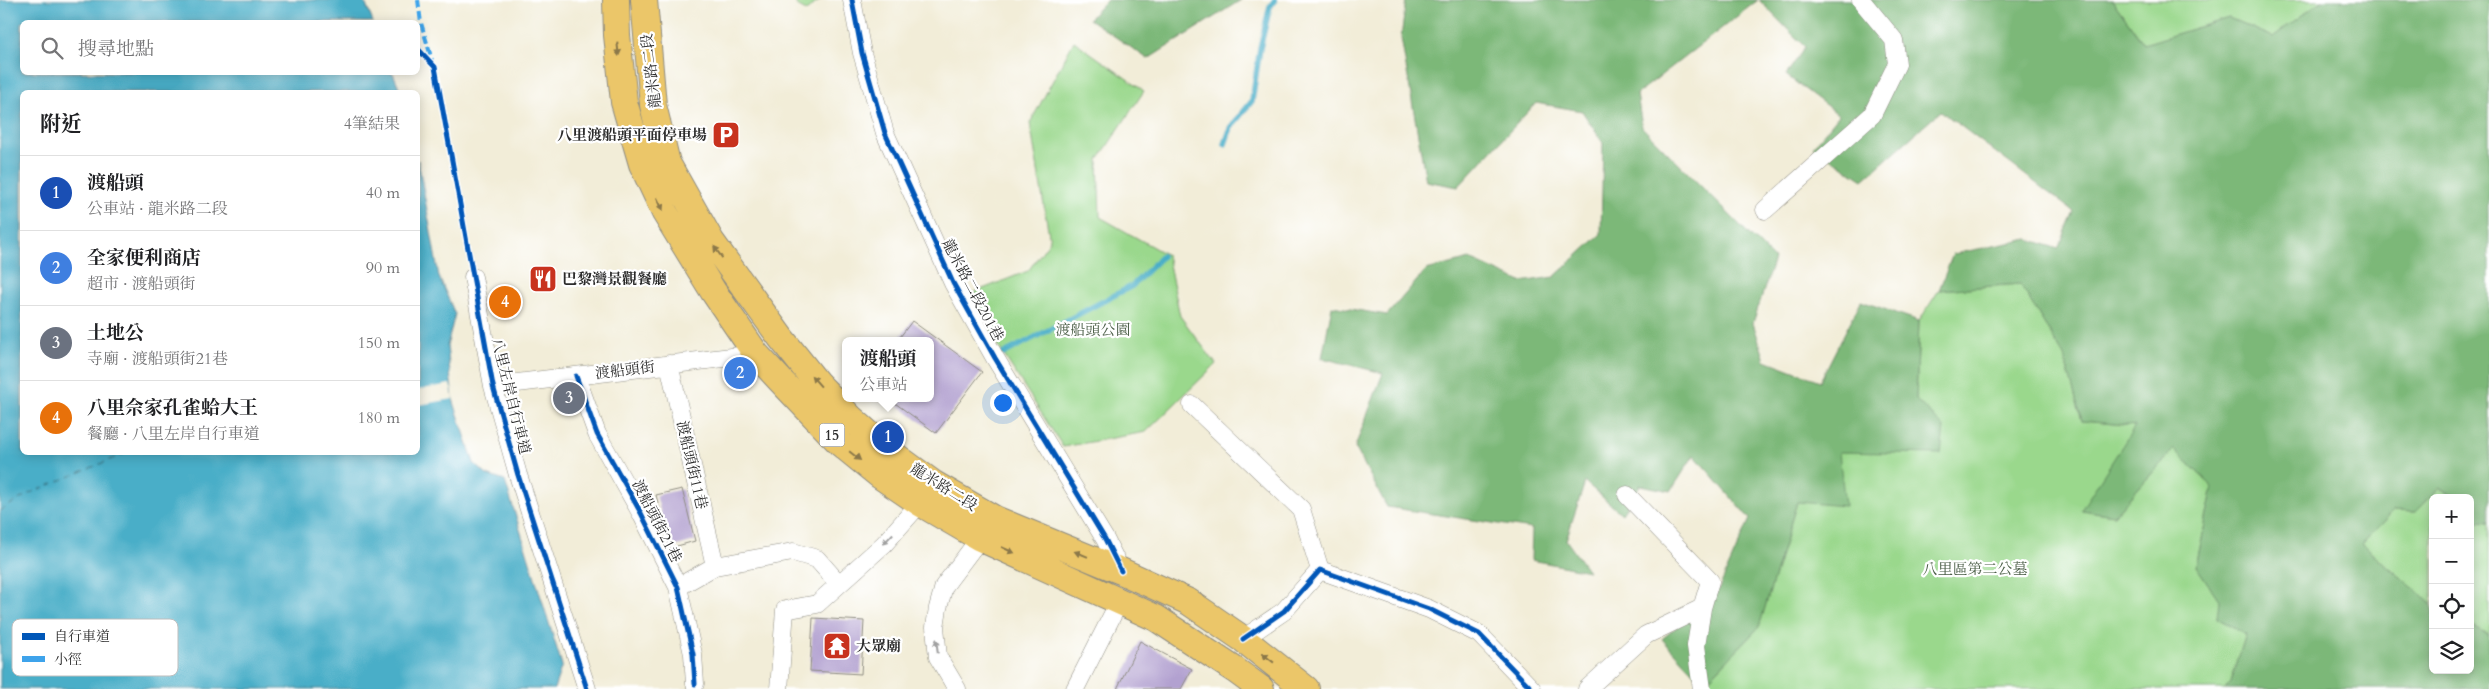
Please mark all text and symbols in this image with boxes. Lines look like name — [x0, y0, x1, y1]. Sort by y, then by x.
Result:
search box — [20, 20, 420, 75]
street label: 龍米路二段 — [637, 33, 665, 109]
icon: search — [38, 34, 66, 62]
text: 搜尋地點 — [78, 36, 154, 62]
one-way arrow — [614, 41, 622, 57]
text: 附近 — [40, 110, 82, 139]
text: 4筆結果 — [344, 113, 400, 135]
parking icon: 八里渡船頭平面停車場 — [711, 120, 741, 150]
place label: 八里渡船頭平面停車場 — [557, 125, 707, 145]
text: 渡船頭 — [87, 170, 144, 196]
text: 1 — [52, 182, 60, 204]
text: 40 m — [366, 182, 400, 204]
one-way arrow — [657, 197, 665, 211]
text: 公車站 · 龍米路二段 — [87, 198, 228, 220]
street label: 龍米路二段201巷 — [938, 235, 1008, 345]
text: 全家便利商店 — [87, 245, 201, 271]
one-way arrow — [713, 245, 723, 259]
text: 2 — [52, 257, 60, 279]
text: 90 m — [366, 257, 400, 279]
restaurant icon: 巴黎灣景觀餐廳 — [528, 264, 558, 294]
place label: 巴黎灣景觀餐廳 — [562, 269, 667, 289]
text: 超市 · 渡船頭街 — [87, 273, 196, 295]
pin: 4 — [489, 283, 521, 321]
text: 土地公 — [87, 320, 144, 346]
park label: 渡船頭公園 — [1055, 320, 1131, 340]
text: 3 — [52, 332, 60, 354]
text: 150 m — [358, 332, 400, 354]
street label: 八里左岸自行車道 — [487, 335, 535, 457]
popup — [842, 337, 934, 402]
text: 渡船頭 — [859, 346, 917, 372]
text: 寺廟 · 渡船頭街21巷 — [87, 348, 228, 370]
pin: 2 — [724, 354, 756, 392]
street label: 渡船頭街 — [594, 356, 656, 384]
text: 公車站 — [859, 374, 908, 396]
one-way arrow — [810, 376, 822, 388]
pin: 3 — [553, 379, 585, 417]
your location — [990, 390, 1016, 416]
text: 八里佘家孔雀蛤大王 — [87, 395, 258, 421]
text: 4 — [52, 407, 60, 429]
text: 180 m — [358, 407, 400, 429]
pin: 1 — [872, 418, 904, 456]
street label: 渡船頭街11巷 — [672, 419, 712, 511]
text: 餐廳 · 八里左岸自行車道 — [87, 423, 260, 445]
road number: 15 — [820, 424, 844, 446]
one-way arrow — [849, 450, 862, 461]
street label: 龍米路二段 — [907, 459, 981, 515]
street label: 渡船頭街21巷 — [628, 476, 686, 566]
map controls — [2429, 494, 2474, 674]
button: + — [2429, 494, 2474, 539]
one-way arrow — [882, 533, 894, 545]
button: − — [2429, 539, 2474, 584]
one-way arrow — [1001, 546, 1015, 554]
one-way arrow — [1074, 550, 1088, 558]
park label: 八里區第二公墓 — [1922, 559, 2028, 579]
button: locate — [2429, 584, 2474, 629]
legend — [12, 619, 178, 676]
text: 自行車道 — [54, 627, 110, 646]
button: layers — [2429, 629, 2474, 674]
temple icon: 大眾廟 — [822, 631, 852, 661]
place label: 大眾廟 — [856, 636, 901, 656]
one-way arrow — [933, 637, 941, 653]
text: 小徑 — [54, 650, 82, 669]
one-way arrow — [1262, 653, 1275, 664]

